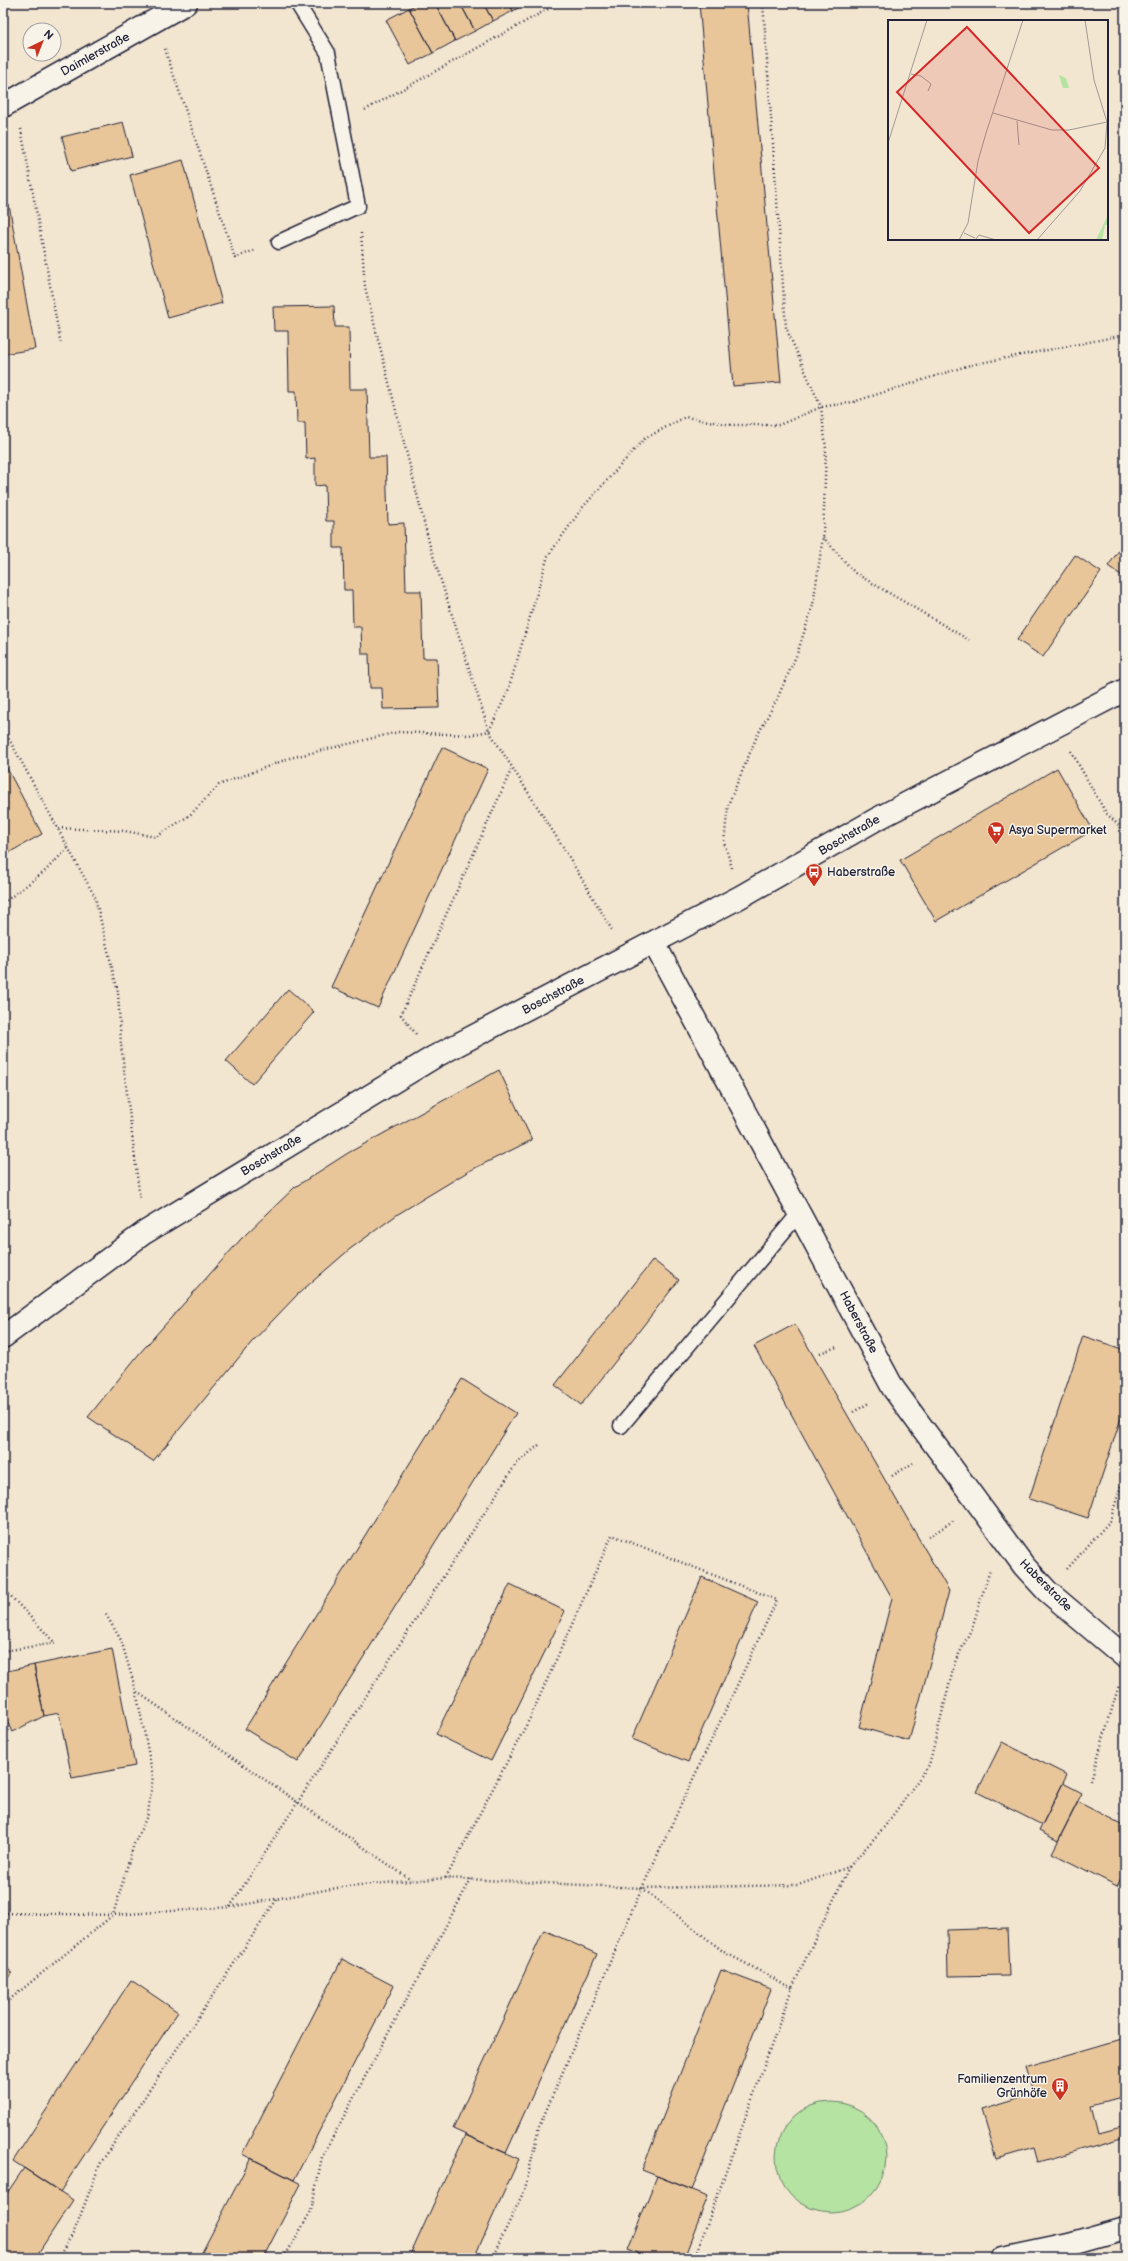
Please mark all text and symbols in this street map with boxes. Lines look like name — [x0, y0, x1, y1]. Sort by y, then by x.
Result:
inset map — [888, 20, 1108, 240]
north arrow — [22, 22, 62, 62]
text: N — [41, 27, 56, 43]
street label: Daimlerstraße — [58, 29, 132, 80]
street label: Boschstraße — [816, 812, 883, 859]
supermarket icon: Asya Supermarket — [986, 820, 1006, 845]
place label: Asya Supermarket — [1009, 823, 1107, 838]
bus stop icon: Haberstraße — [804, 862, 824, 887]
place label: Haberstraße — [827, 865, 895, 880]
street label: Boschstraße — [520, 973, 587, 1018]
street label: Boschstraße — [238, 1131, 304, 1179]
street label: Haberstraße — [836, 1289, 881, 1356]
street label: Haberstraße — [1016, 1556, 1075, 1615]
place label: Familienzentrum Grünhöfe — [957, 2072, 1047, 2101]
building icon: Familienzentrum Grünhöfe — [1050, 2076, 1070, 2101]

